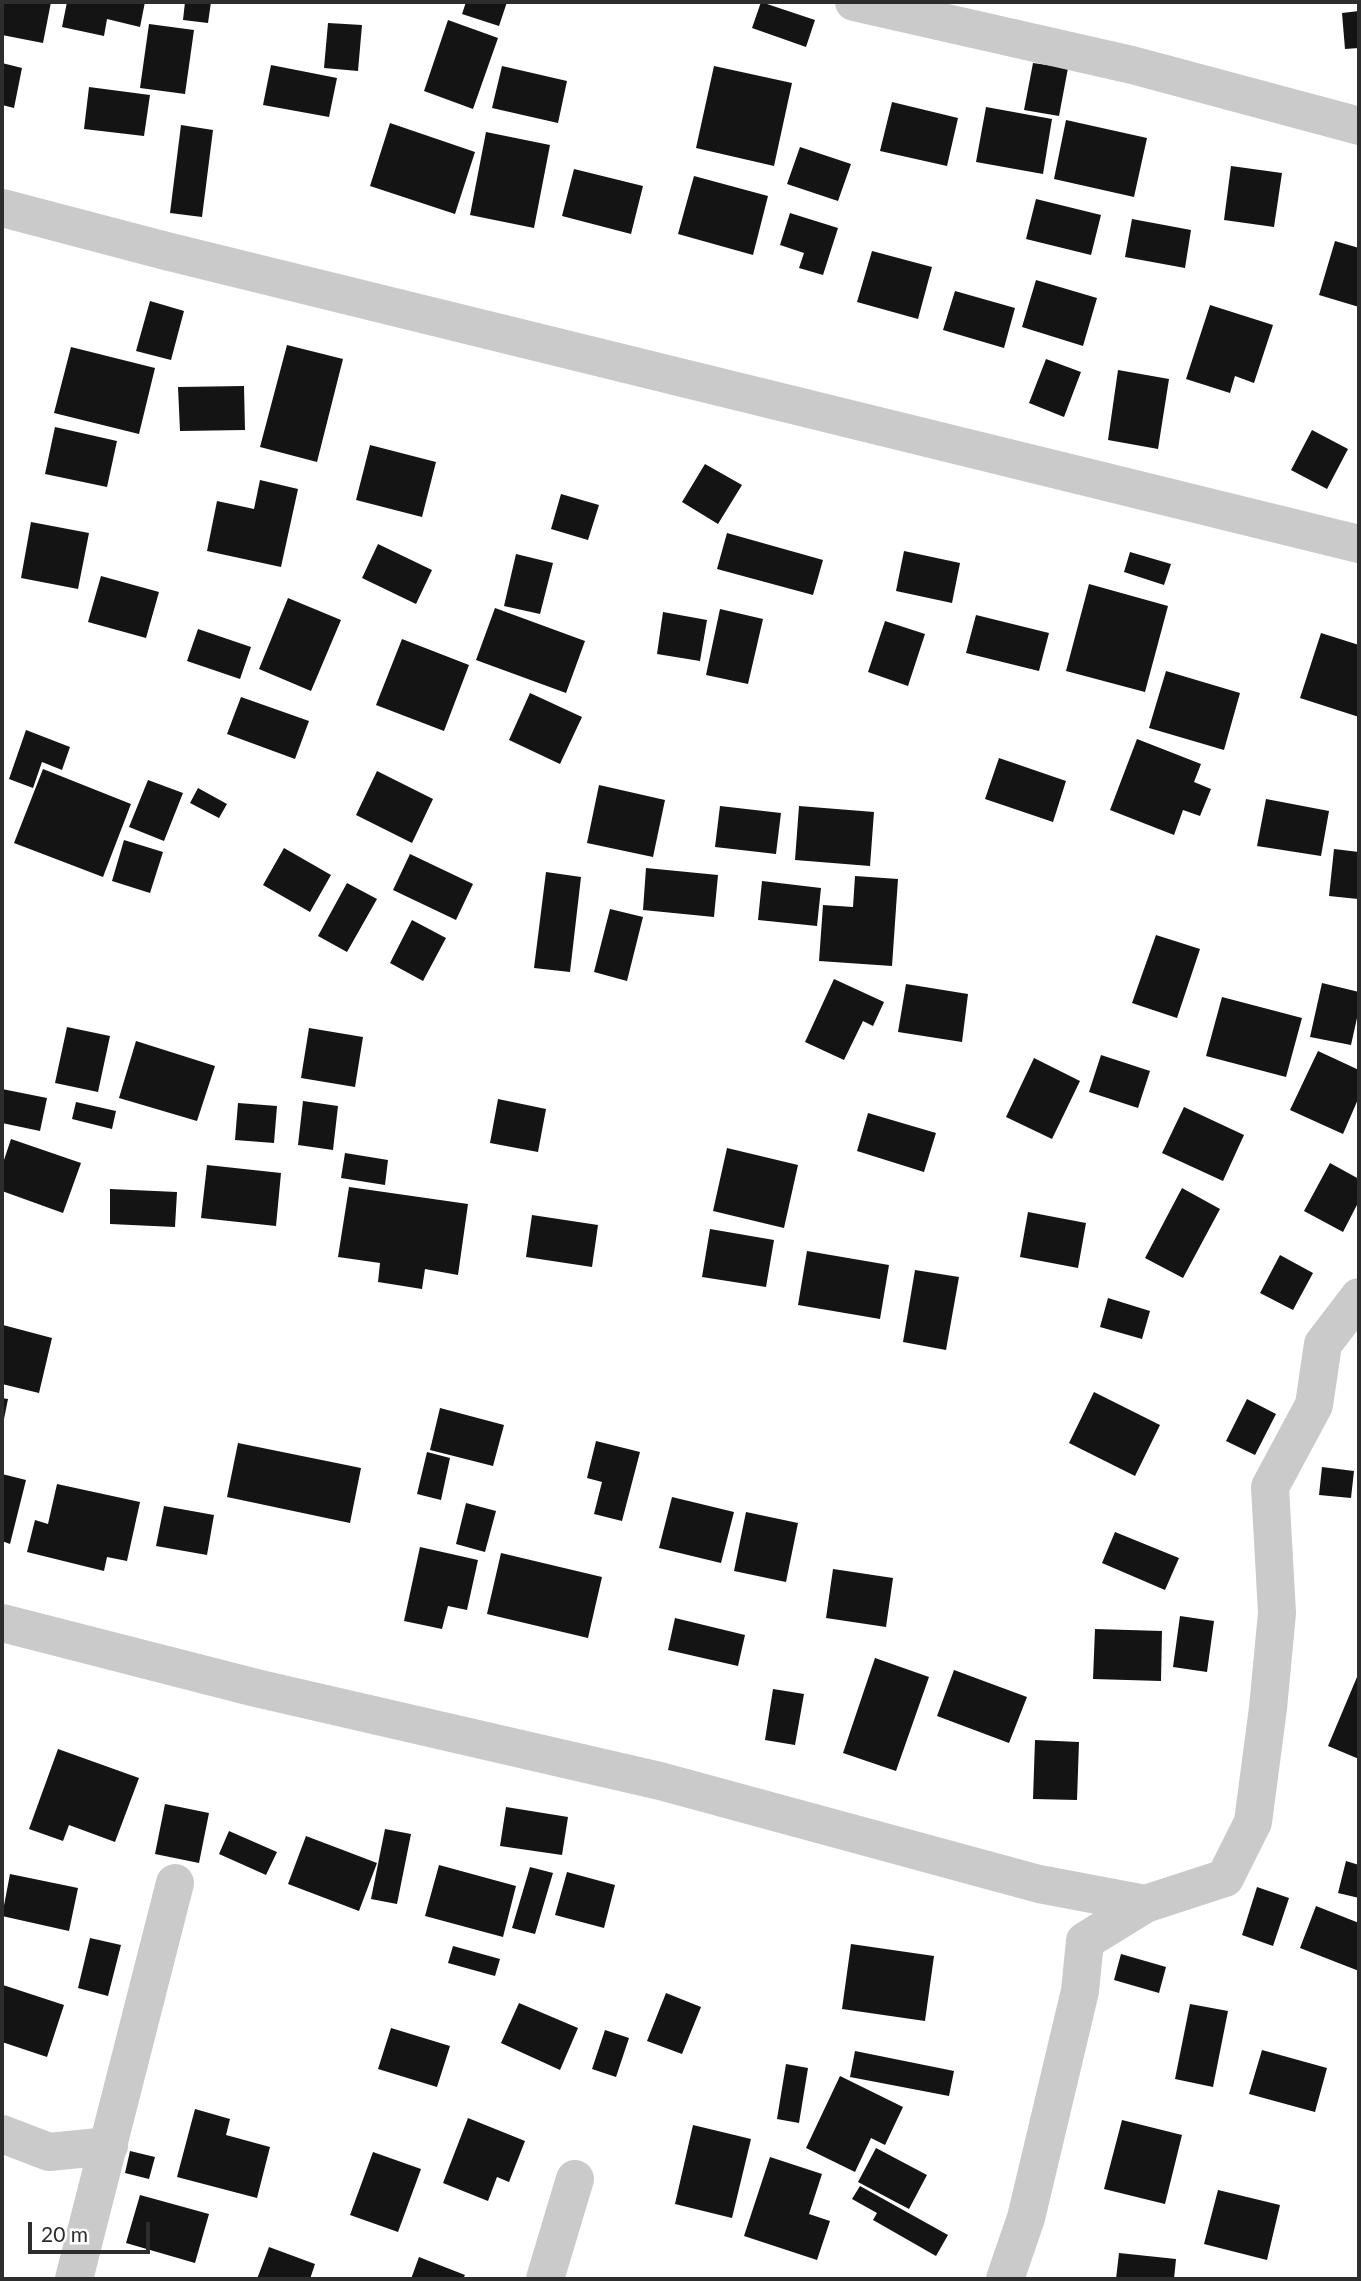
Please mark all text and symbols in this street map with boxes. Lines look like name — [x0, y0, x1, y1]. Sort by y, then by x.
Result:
scale bar — [32, 2208, 154, 2252]
text: 20 m — [41, 2221, 88, 2246]

